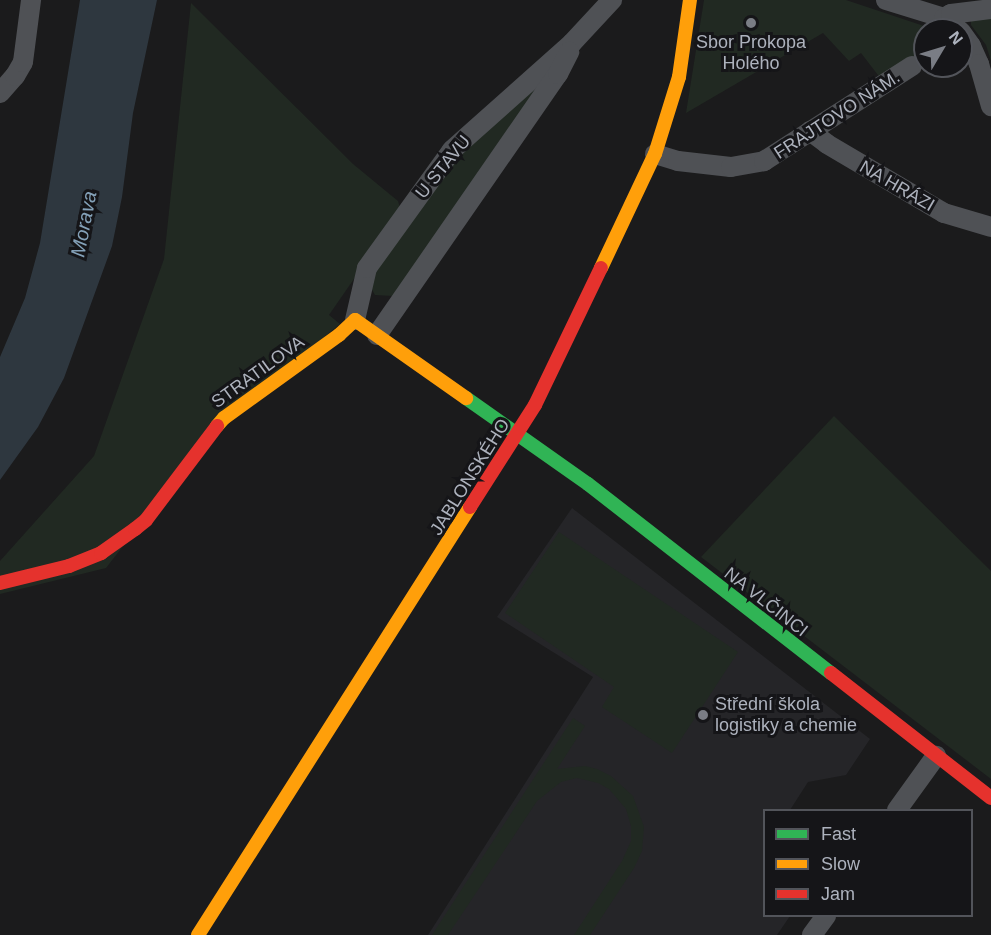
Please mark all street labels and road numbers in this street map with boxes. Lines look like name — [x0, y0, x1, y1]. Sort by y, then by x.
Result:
street label: FRAJTOVO NÁM. — [770, 66, 904, 164]
street label: U STAVU — [411, 131, 475, 203]
street label: NA HRÁZI — [855, 156, 939, 216]
street label: STRATILOVA — [207, 331, 309, 413]
street label: JABLONSKÉHO — [426, 415, 514, 539]
street label: NA VLČINCI — [720, 562, 812, 642]

